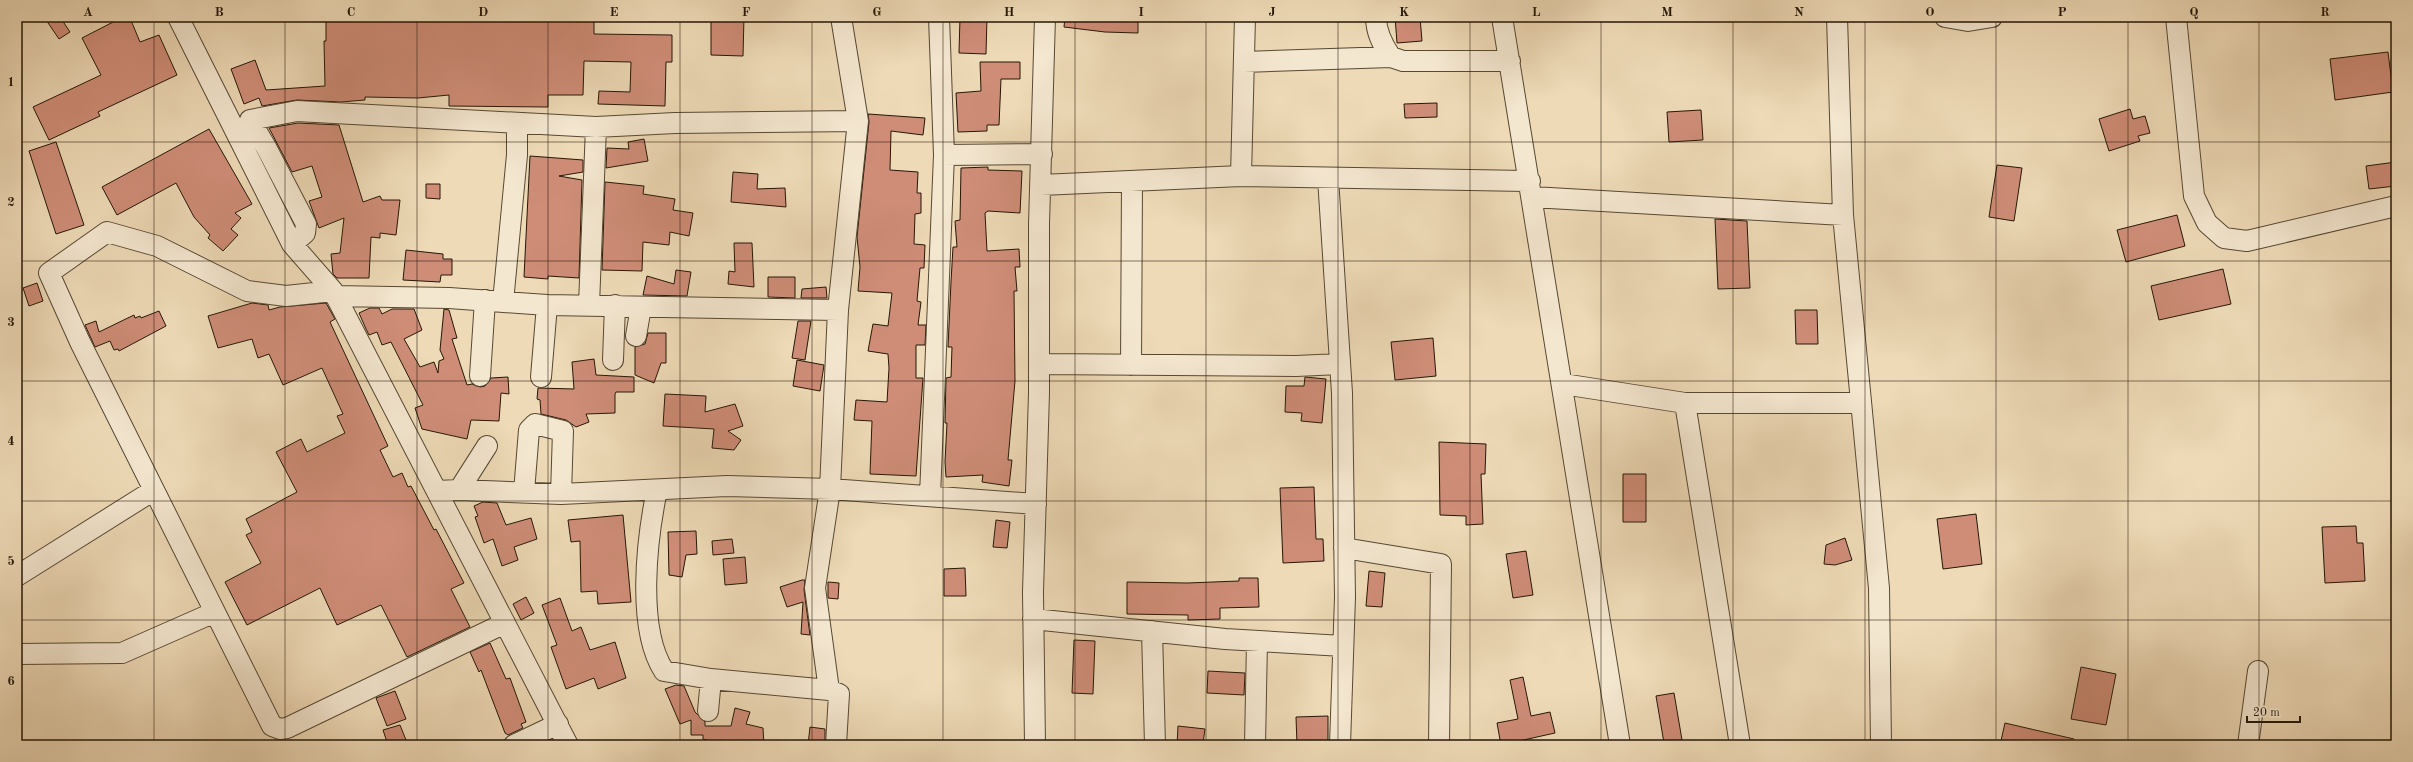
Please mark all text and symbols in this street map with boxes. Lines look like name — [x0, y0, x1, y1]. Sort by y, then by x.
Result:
text: A — [83, 6, 93, 19]
text: B — [214, 6, 224, 19]
text: C — [347, 6, 355, 19]
text: D — [478, 6, 488, 19]
text: E — [610, 6, 619, 19]
text: F — [742, 6, 751, 19]
text: G — [872, 6, 882, 19]
text: H — [1004, 6, 1015, 19]
text: I — [1138, 6, 1144, 19]
text: J — [1268, 6, 1276, 19]
text: K — [1399, 6, 1409, 19]
text: L — [1532, 6, 1541, 19]
text: M — [1661, 6, 1673, 19]
text: N — [1794, 6, 1804, 19]
text: O — [1925, 6, 1935, 19]
text: P — [2057, 6, 2067, 19]
text: Q — [2189, 6, 2199, 19]
text: R — [2320, 6, 2330, 19]
text: 1 — [7, 76, 15, 89]
text: 2 — [7, 196, 15, 209]
text: 3 — [7, 316, 15, 329]
text: 4 — [7, 435, 15, 448]
text: 5 — [7, 555, 15, 568]
text: 6 — [7, 675, 15, 688]
scale bar — [2247, 698, 2300, 724]
text: 20 m — [2253, 707, 2280, 719]

